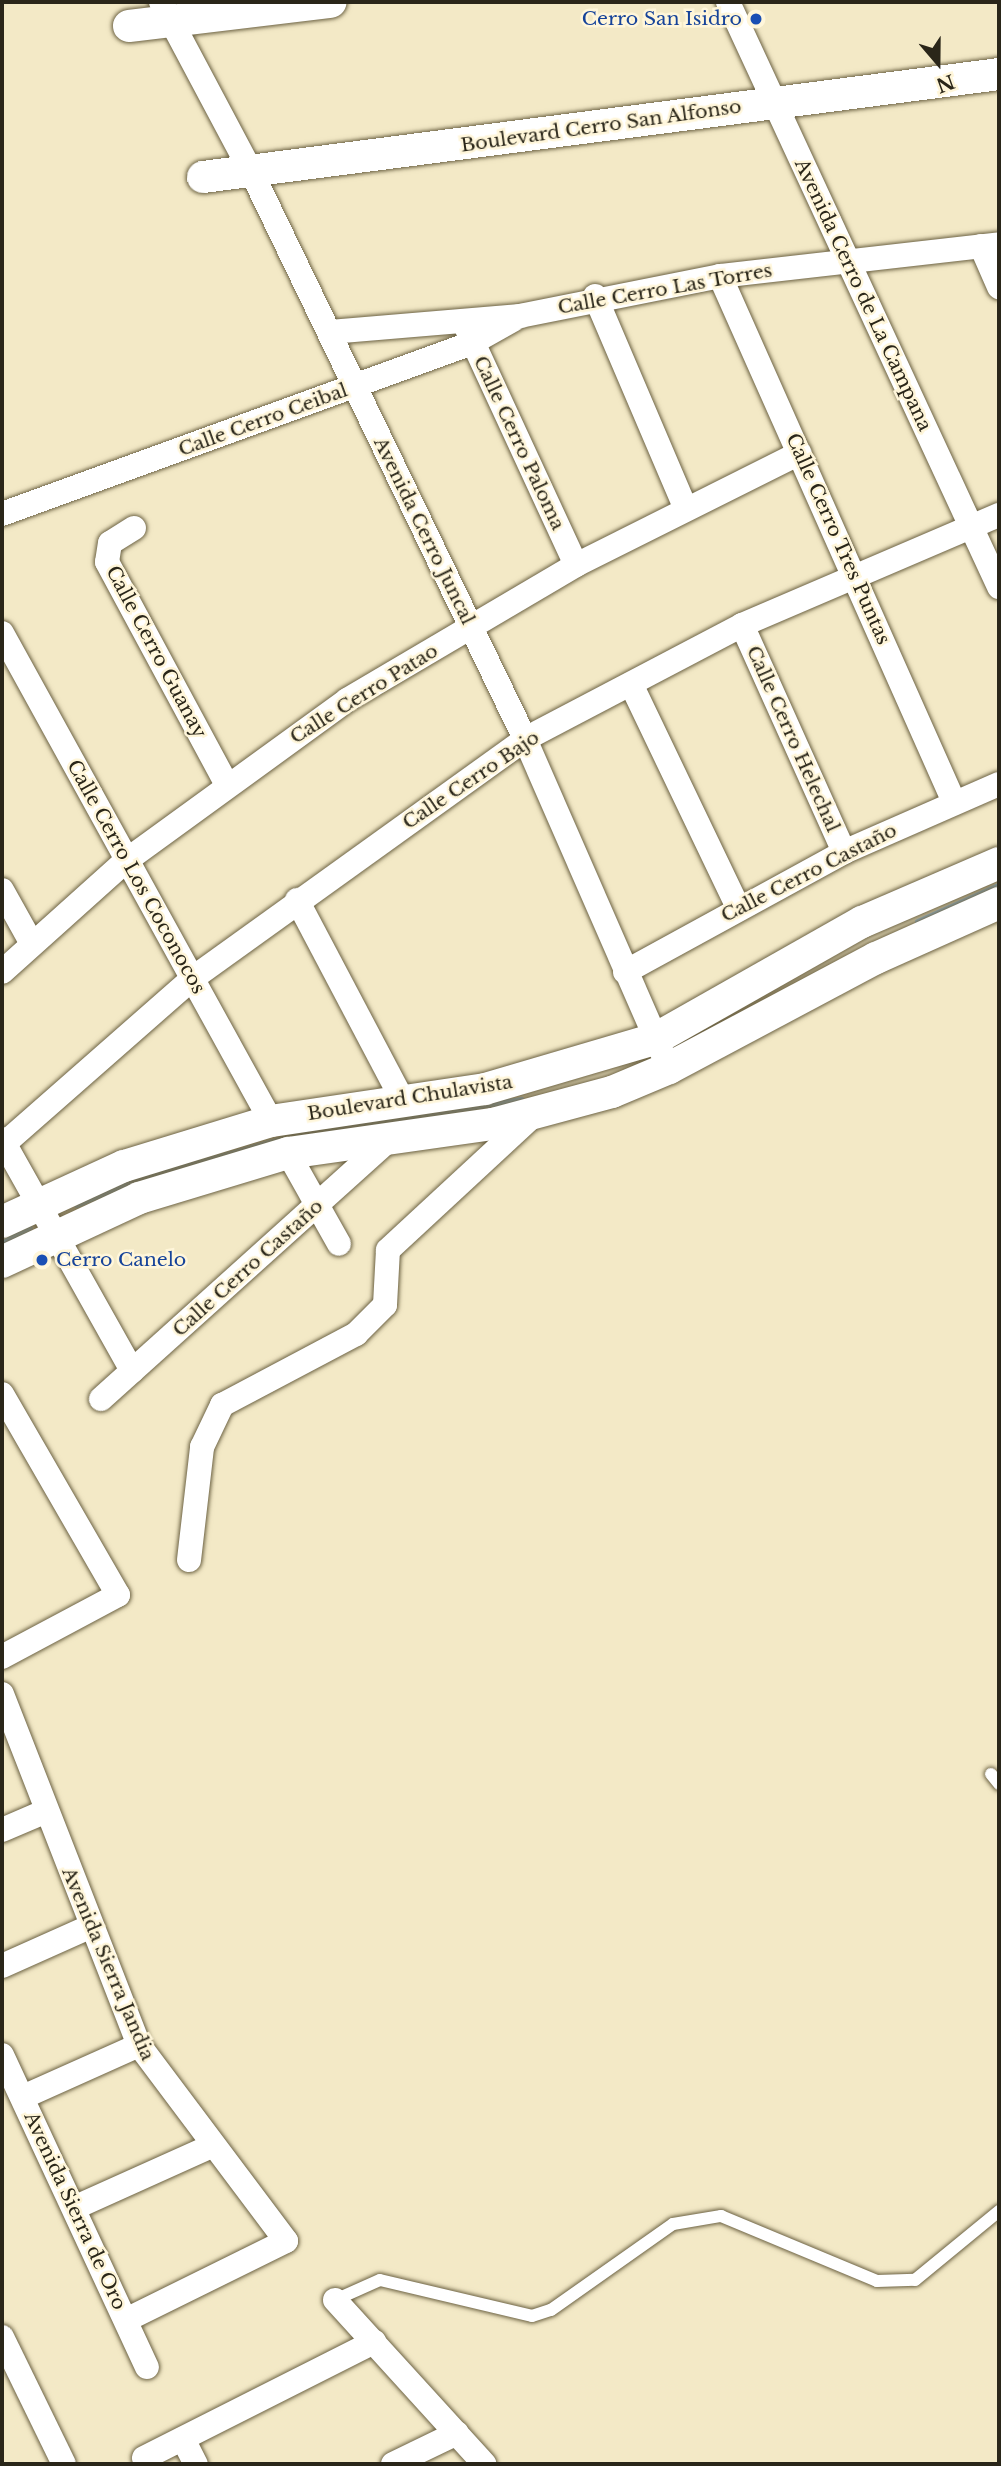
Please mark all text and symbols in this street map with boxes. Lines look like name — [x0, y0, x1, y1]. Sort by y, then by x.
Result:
place label: Cerro San Isidro — [582, 8, 742, 30]
marker: Cerro San Isidro — [748, 11, 764, 27]
north arrow — [903, 28, 973, 98]
text: N — [933, 69, 958, 97]
street label: Boulevard Cerro San Alfonso — [459, 95, 743, 157]
street label: Avenida Cerro de La Campana — [790, 155, 936, 435]
street label: Calle Cerro Las Torres — [556, 259, 774, 319]
street label: Calle Cerro Paloma — [469, 352, 569, 534]
street label: Calle Cerro Ceibal — [175, 379, 351, 461]
street label: Calle Cerro Tres Puntas — [781, 430, 895, 648]
street label: Avenida Cerro Juncal — [369, 434, 479, 628]
street label: Calle Cerro Guanay — [101, 562, 211, 742]
street label: Calle Cerro Patao — [286, 639, 442, 749]
street label: Calle Cerro Helechal — [742, 642, 844, 836]
street label: Calle Cerro Bajo — [398, 726, 544, 834]
street label: Calle Cerro Los Coconocos — [62, 756, 210, 998]
street label: Calle Cerro Castaño — [717, 819, 901, 927]
street label: Boulevard Chulavista — [306, 1071, 514, 1125]
street label: Calle Cerro Castaño — [168, 1195, 328, 1341]
place label: Cerro Canelo — [56, 1249, 186, 1271]
marker: Cerro Canelo — [34, 1252, 50, 1268]
street label: Avenida Sierra Jandia — [57, 1864, 159, 2064]
street label: Avenida Sierra de Oro — [19, 2108, 131, 2314]

